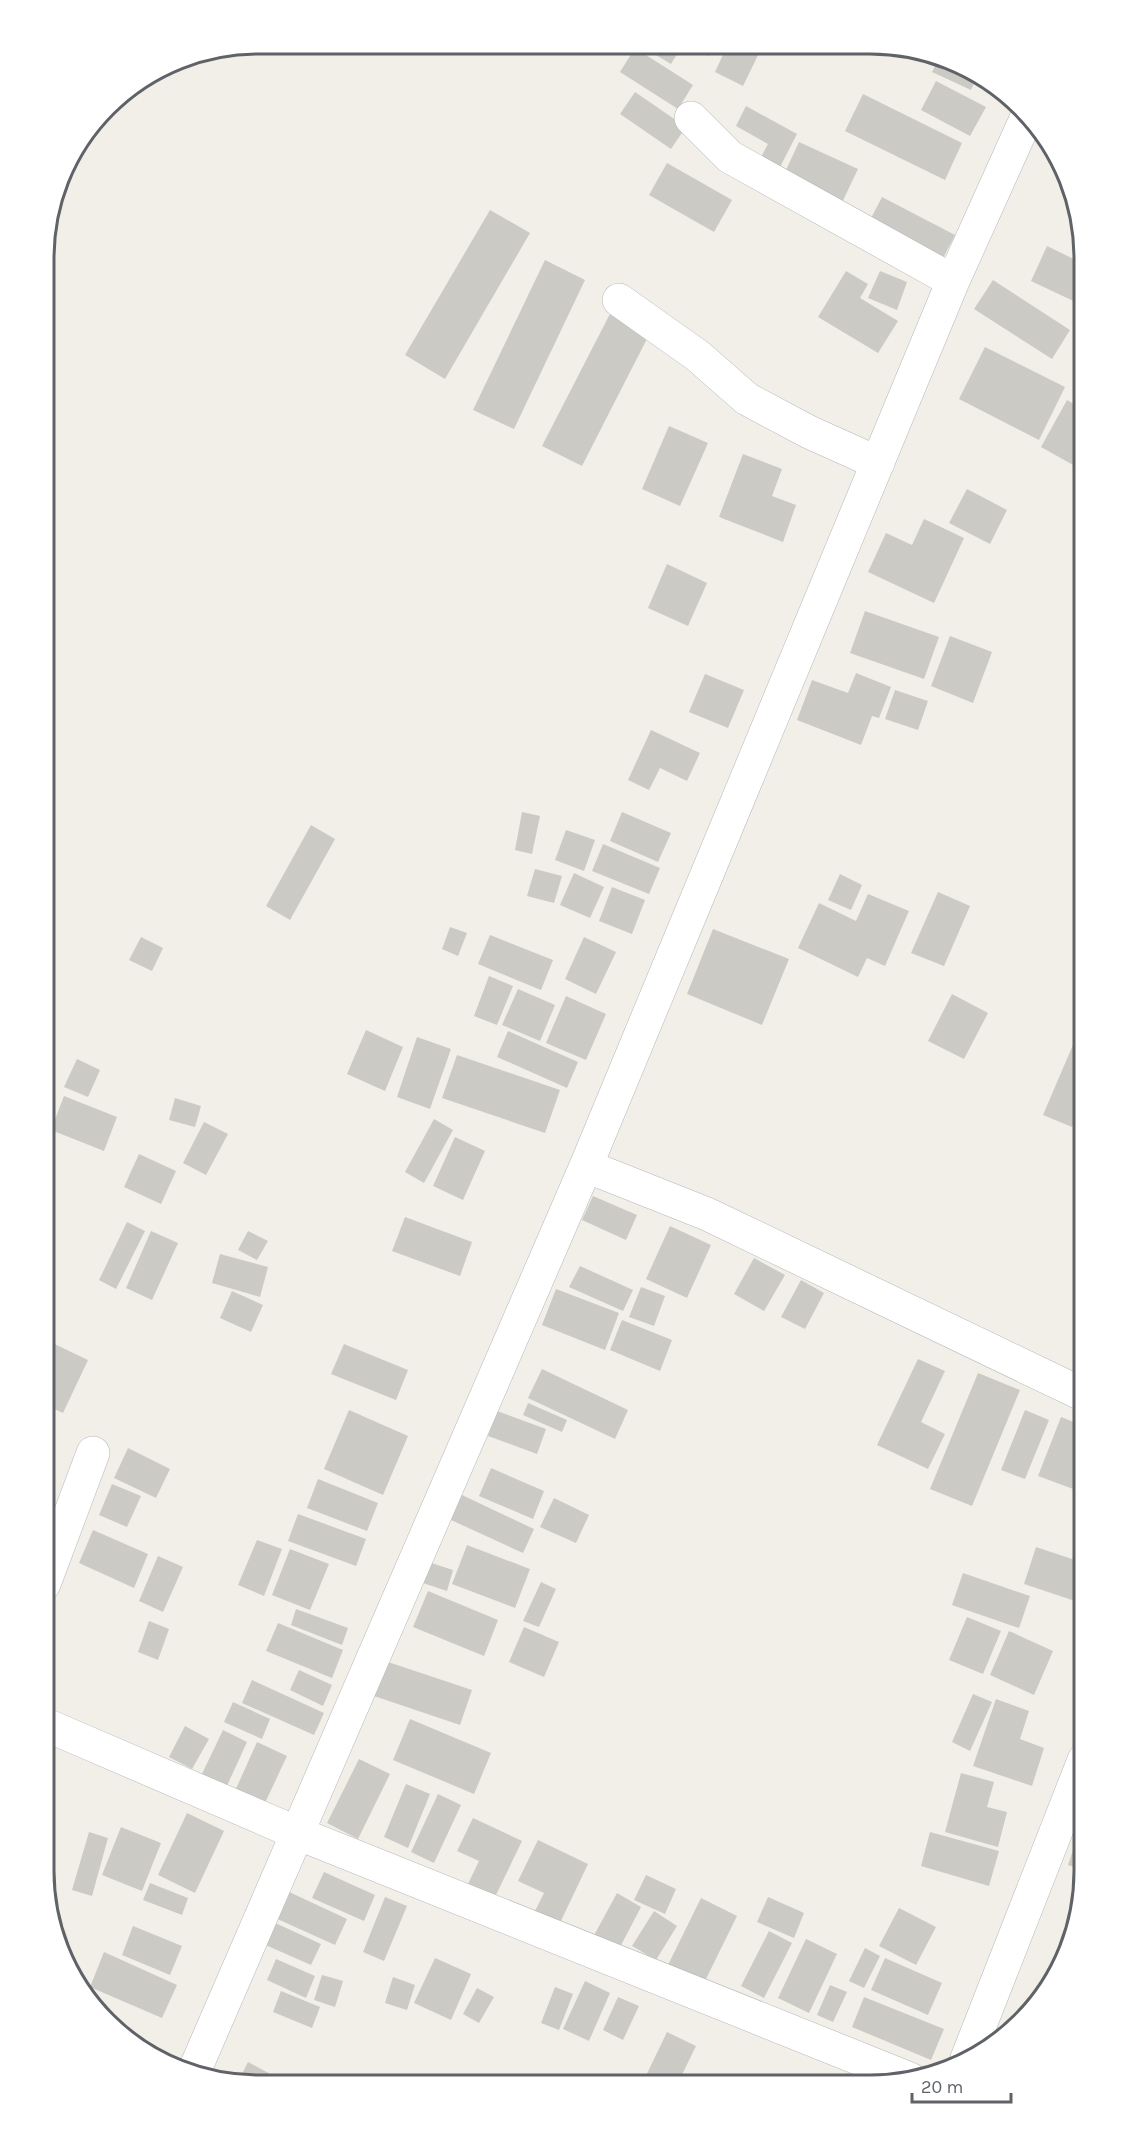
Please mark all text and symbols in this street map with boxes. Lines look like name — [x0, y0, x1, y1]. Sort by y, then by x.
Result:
scale bar — [912, 2066, 1011, 2104]
text: 20 m — [921, 2076, 963, 2098]

